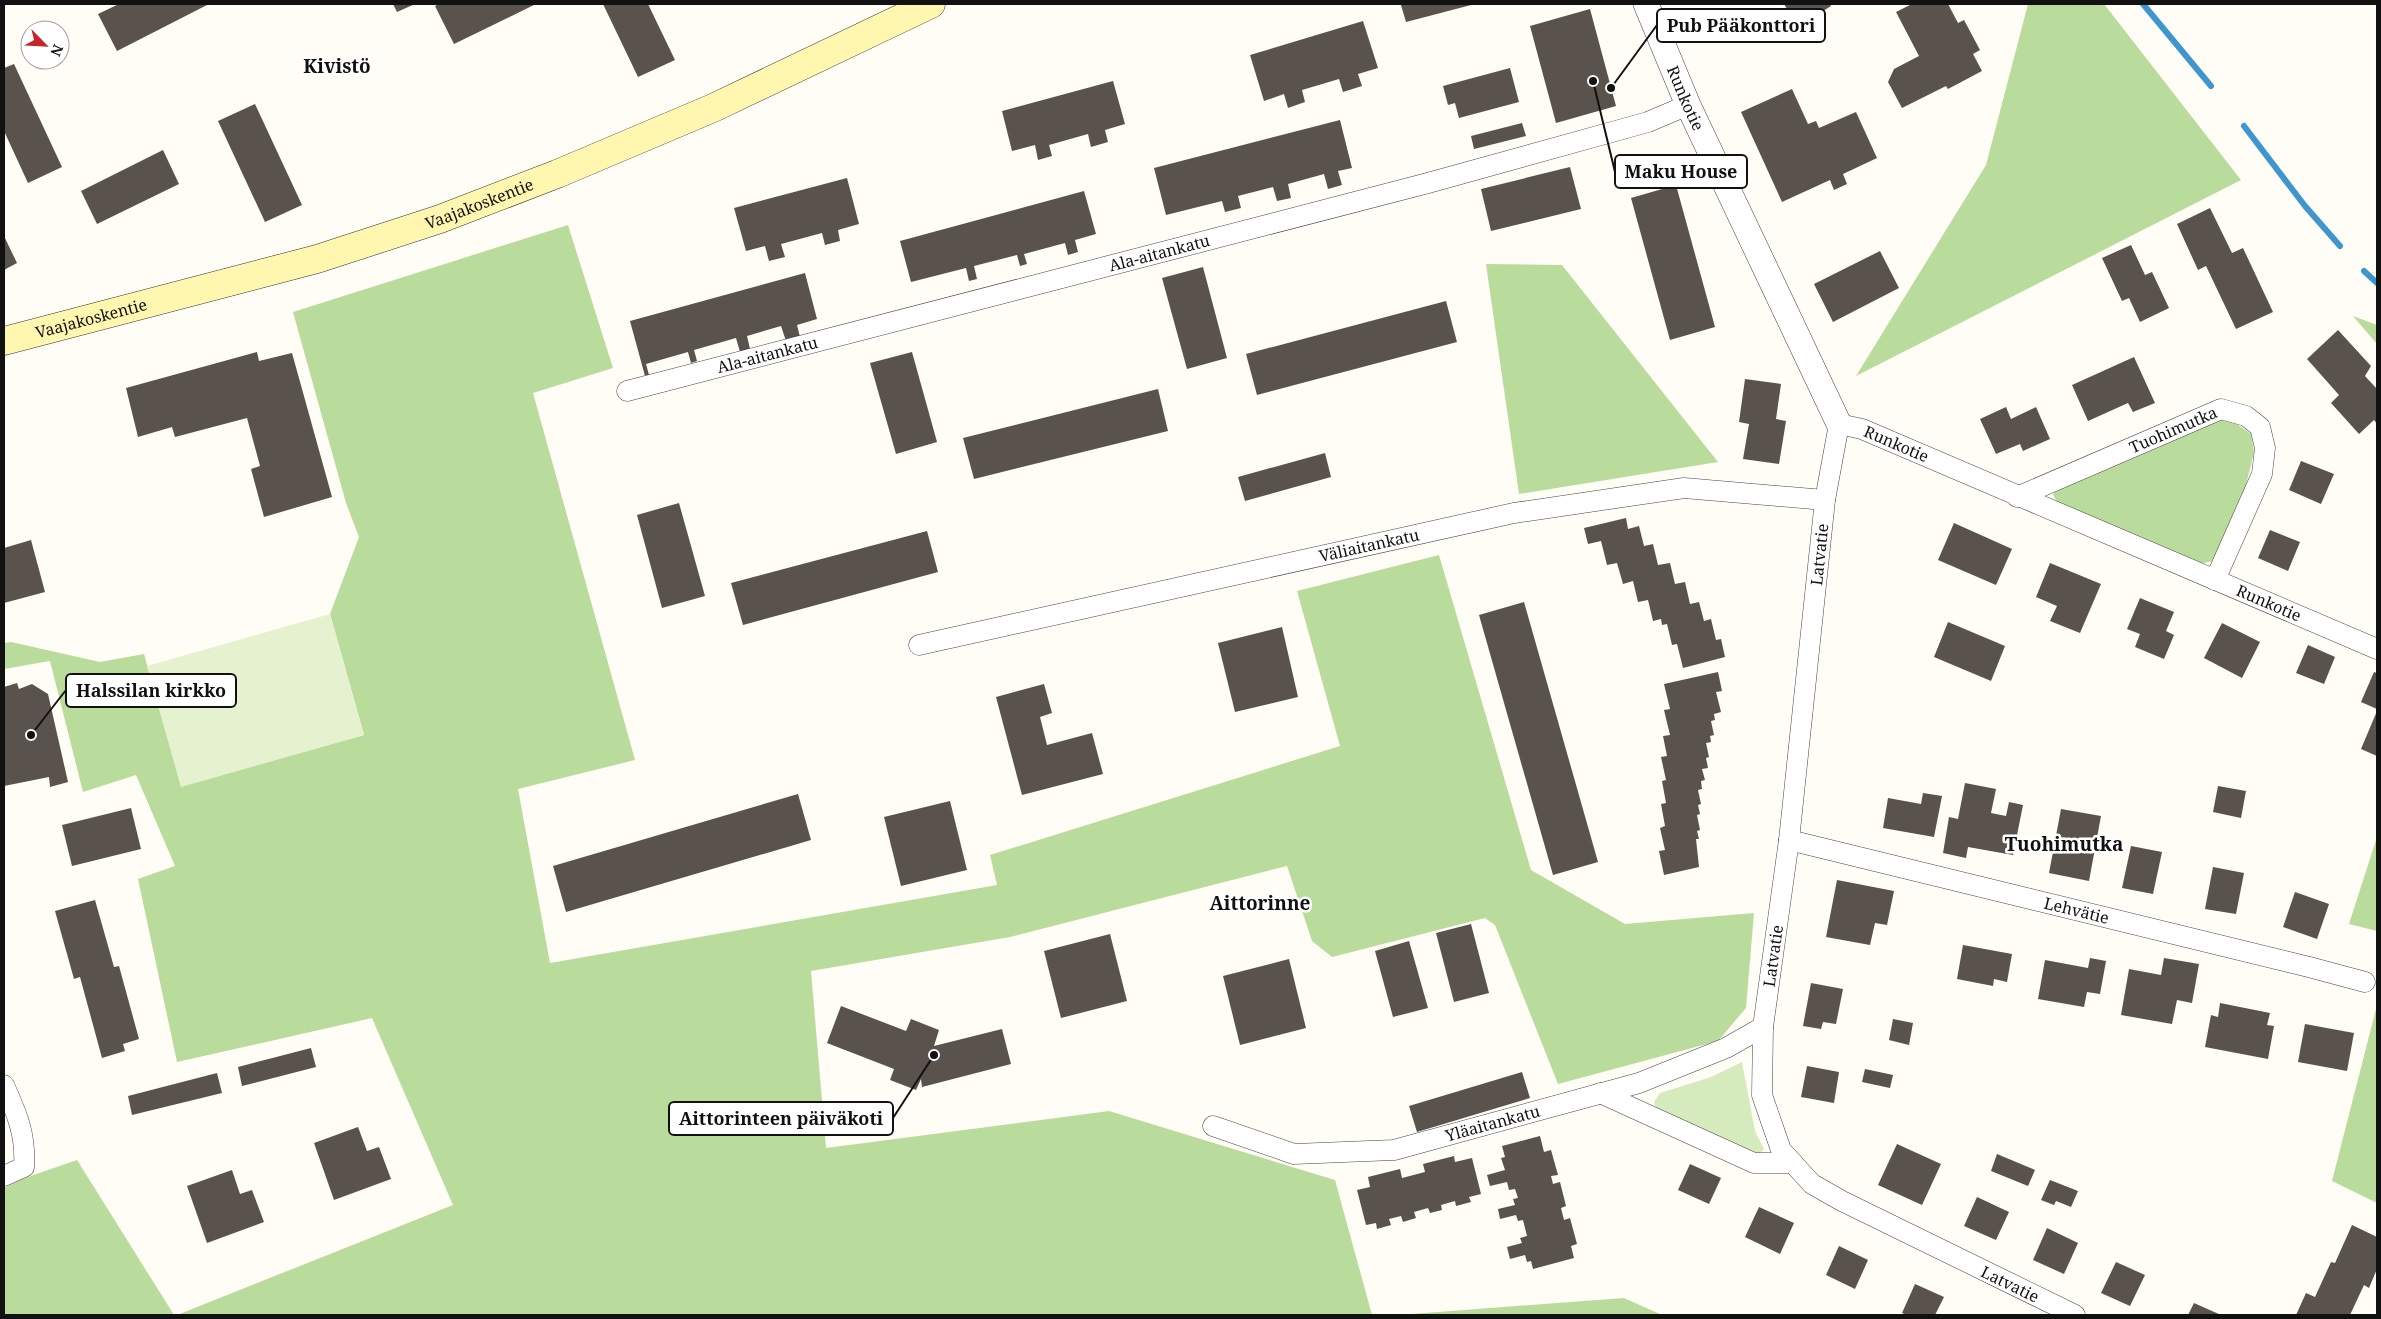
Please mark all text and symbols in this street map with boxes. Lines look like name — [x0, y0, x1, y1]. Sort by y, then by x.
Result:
callout: Pub Pääkonttori — [1657, 9, 1825, 42]
text: Pub Pääkonttori — [1667, 13, 1816, 37]
north arrow — [20, 20, 70, 70]
text: N — [46, 42, 68, 59]
district label: Kivistö — [303, 53, 371, 79]
street label: Runkotie — [1662, 62, 1709, 134]
callout: Maku House — [1615, 155, 1747, 188]
text: Maku House — [1625, 159, 1737, 183]
street label: Vaajakoskentie — [422, 173, 537, 234]
street label: Ala-aitankatu — [1106, 229, 1212, 276]
street label: Vaajakoskentie — [33, 293, 149, 343]
street label: Ala-aitankatu — [714, 331, 820, 378]
street label: Tuohimutka — [2126, 401, 2221, 458]
street label: Runkotie — [1861, 420, 1932, 467]
street label: Latvatie — [1805, 522, 1833, 587]
street label: Väliaitankatu — [1317, 523, 1421, 567]
street label: Runkotie — [2233, 579, 2305, 626]
callout: Halssilan kirkko — [66, 674, 236, 707]
text: Halssilan kirkko — [76, 678, 226, 702]
district label: Tuohimutka — [2005, 831, 2123, 857]
district label: Aittorinne — [1210, 890, 1311, 916]
street label: Lehvätie — [2042, 892, 2111, 929]
street label: Latvatie — [1758, 923, 1788, 988]
street label: Yläaitankatu — [1442, 1100, 1542, 1147]
callout: Aittorinteen päiväkoti — [669, 1102, 893, 1135]
text: Aittorinteen päiväkoti — [679, 1106, 884, 1130]
street label: Latvatie — [1977, 1260, 2043, 1308]

